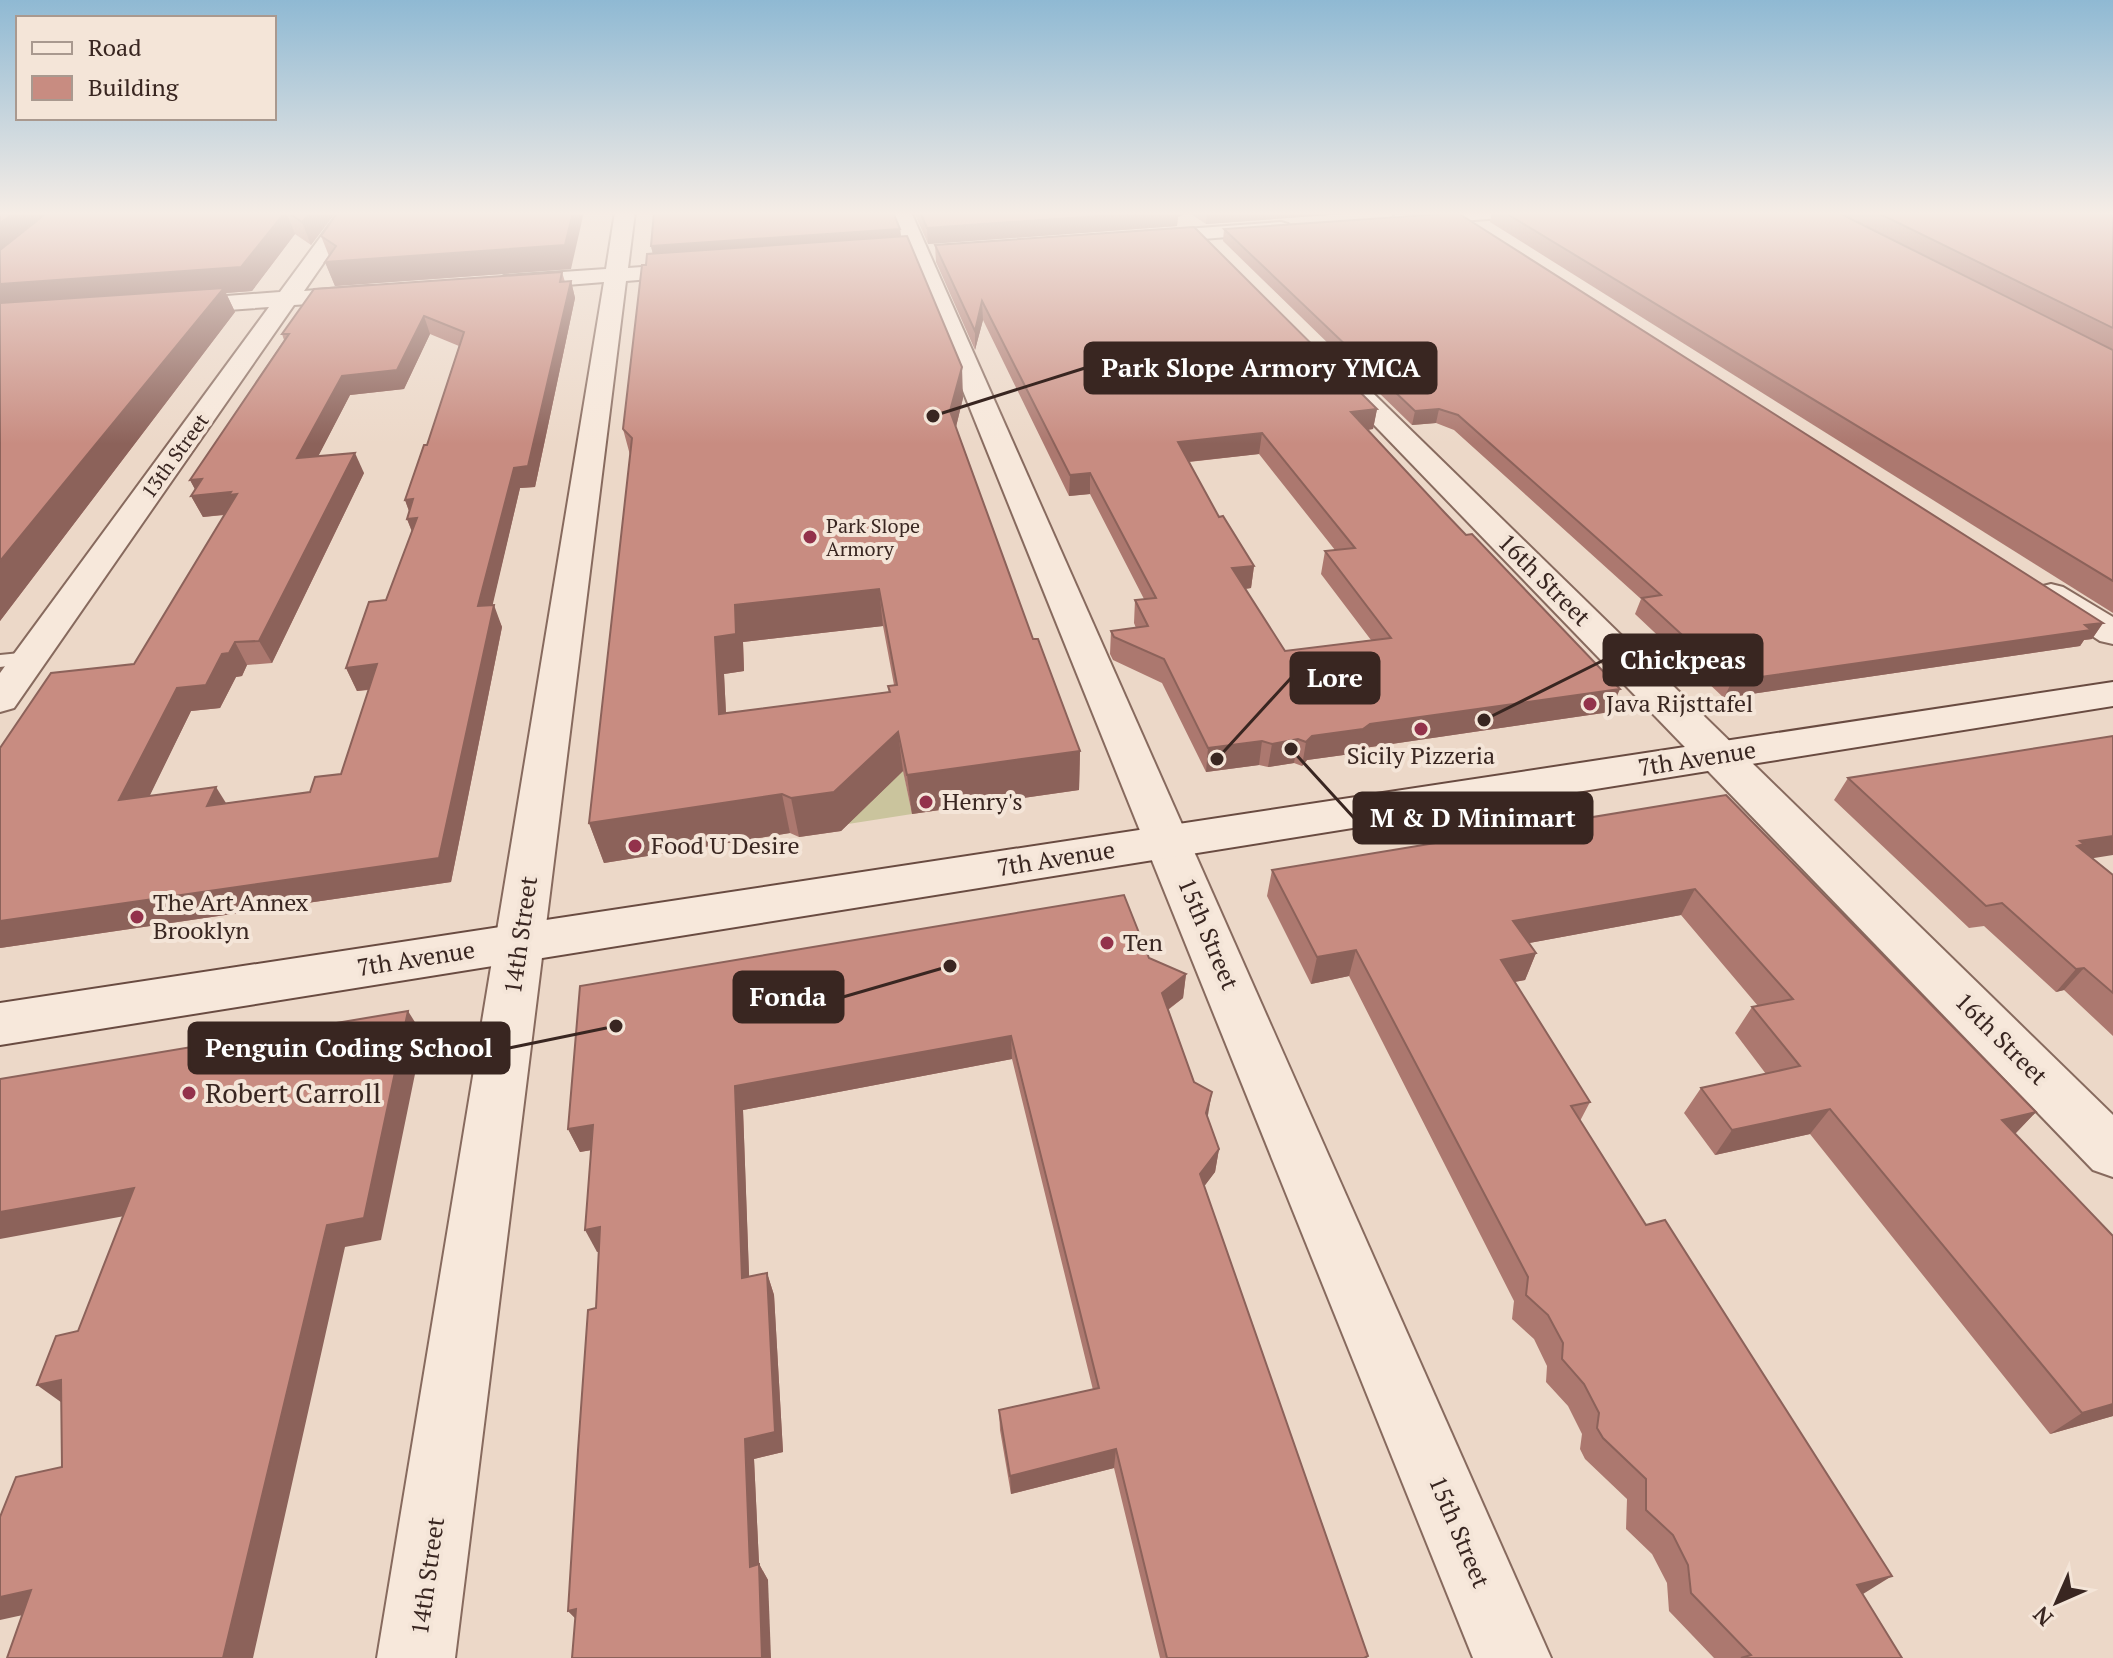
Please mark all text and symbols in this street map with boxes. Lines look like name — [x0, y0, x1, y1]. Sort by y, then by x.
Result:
legend — [16, 16, 276, 120]
text: Road — [88, 31, 142, 63]
text: Building — [88, 71, 179, 103]
callout: Park Slope Armory YMCA — [1085, 343, 1436, 393]
text: Park Slope Armory YMCA — [1102, 350, 1421, 384]
street label: 13th Street — [135, 407, 215, 504]
place label: Park Slope Armory — [826, 512, 920, 562]
street label: 16th Street — [1492, 526, 1598, 633]
marker: Park Slope Armory — [801, 528, 819, 546]
callout: Chickpeas — [1604, 635, 1762, 685]
text: Chickpeas — [1620, 642, 1746, 676]
callout: Lore — [1291, 653, 1379, 703]
text: Lore — [1307, 660, 1363, 694]
place label: Java Rijsttafel — [1606, 687, 1753, 719]
marker: Java Rijsttafel — [1581, 695, 1599, 713]
marker: Sicily Pizzeria — [1412, 720, 1430, 738]
street label: 7th Avenue — [1636, 733, 1758, 783]
place label: Sicily Pizzeria — [1347, 739, 1495, 771]
place label: Henry's — [942, 785, 1023, 817]
marker: Henry's — [917, 793, 935, 811]
callout: M & D Minimart — [1354, 793, 1592, 843]
text: M & D Minimart — [1370, 800, 1577, 834]
place label: Food U Desire — [651, 829, 800, 861]
street label: 7th Avenue — [995, 833, 1117, 883]
marker: Food U Desire — [626, 837, 644, 855]
street label: 15th Street — [1171, 873, 1247, 994]
street label: 14th Street — [496, 874, 544, 996]
place label: The Art Annex Brooklyn — [153, 886, 309, 946]
marker: The Art Annex Brooklyn — [128, 908, 146, 926]
place label: Ten — [1123, 926, 1163, 958]
street label: 7th Avenue — [355, 933, 477, 983]
marker: Ten — [1098, 934, 1116, 952]
callout: Fonda — [734, 972, 843, 1022]
text: Fonda — [749, 979, 827, 1013]
street label: 16th Street — [1949, 985, 2055, 1092]
callout: Penguin Coding School — [189, 1023, 509, 1073]
text: Penguin Coding School — [205, 1030, 493, 1064]
place label: Robert Carroll — [205, 1074, 381, 1111]
marker: Robert Carroll — [180, 1084, 198, 1102]
street label: 15th Street — [1422, 1471, 1498, 1592]
street label: 14th Street — [403, 1515, 451, 1637]
north arrow — [2017, 1562, 2097, 1642]
text: N — [2026, 1600, 2059, 1633]

